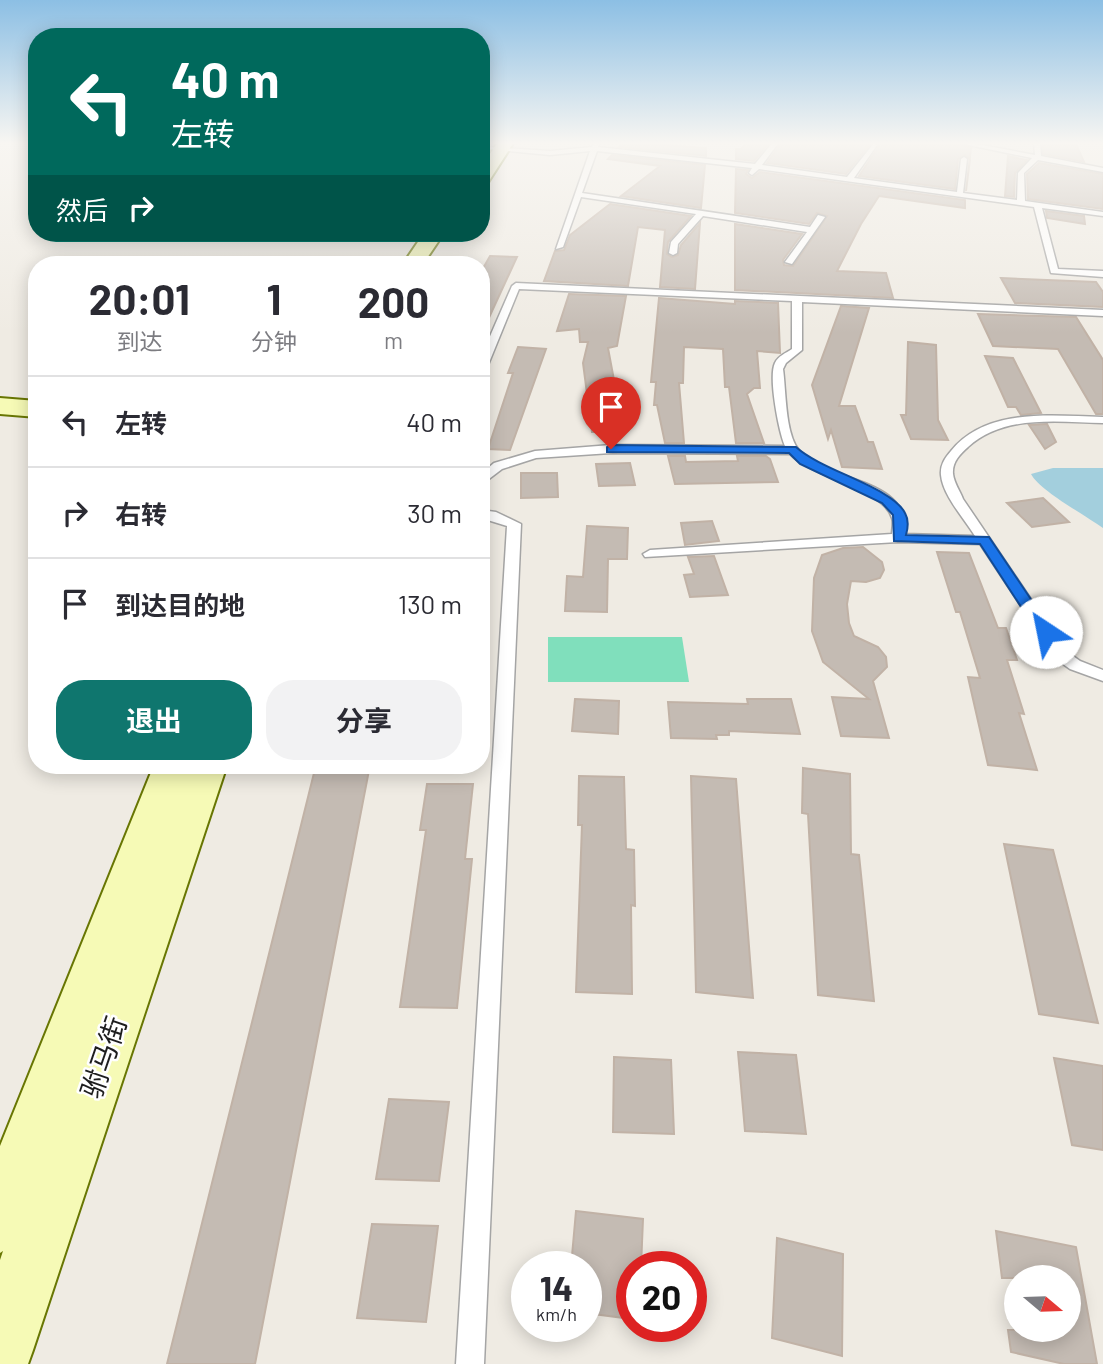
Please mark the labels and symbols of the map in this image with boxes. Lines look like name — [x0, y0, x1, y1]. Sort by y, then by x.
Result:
pin — [581, 377, 641, 449]
position arrow — [1009, 595, 1083, 669]
street label: 驸马街 — [73, 1012, 133, 1102]
speed limit sign: 20 — [616, 1251, 707, 1342]
north arrow — [1004, 1265, 1082, 1342]

